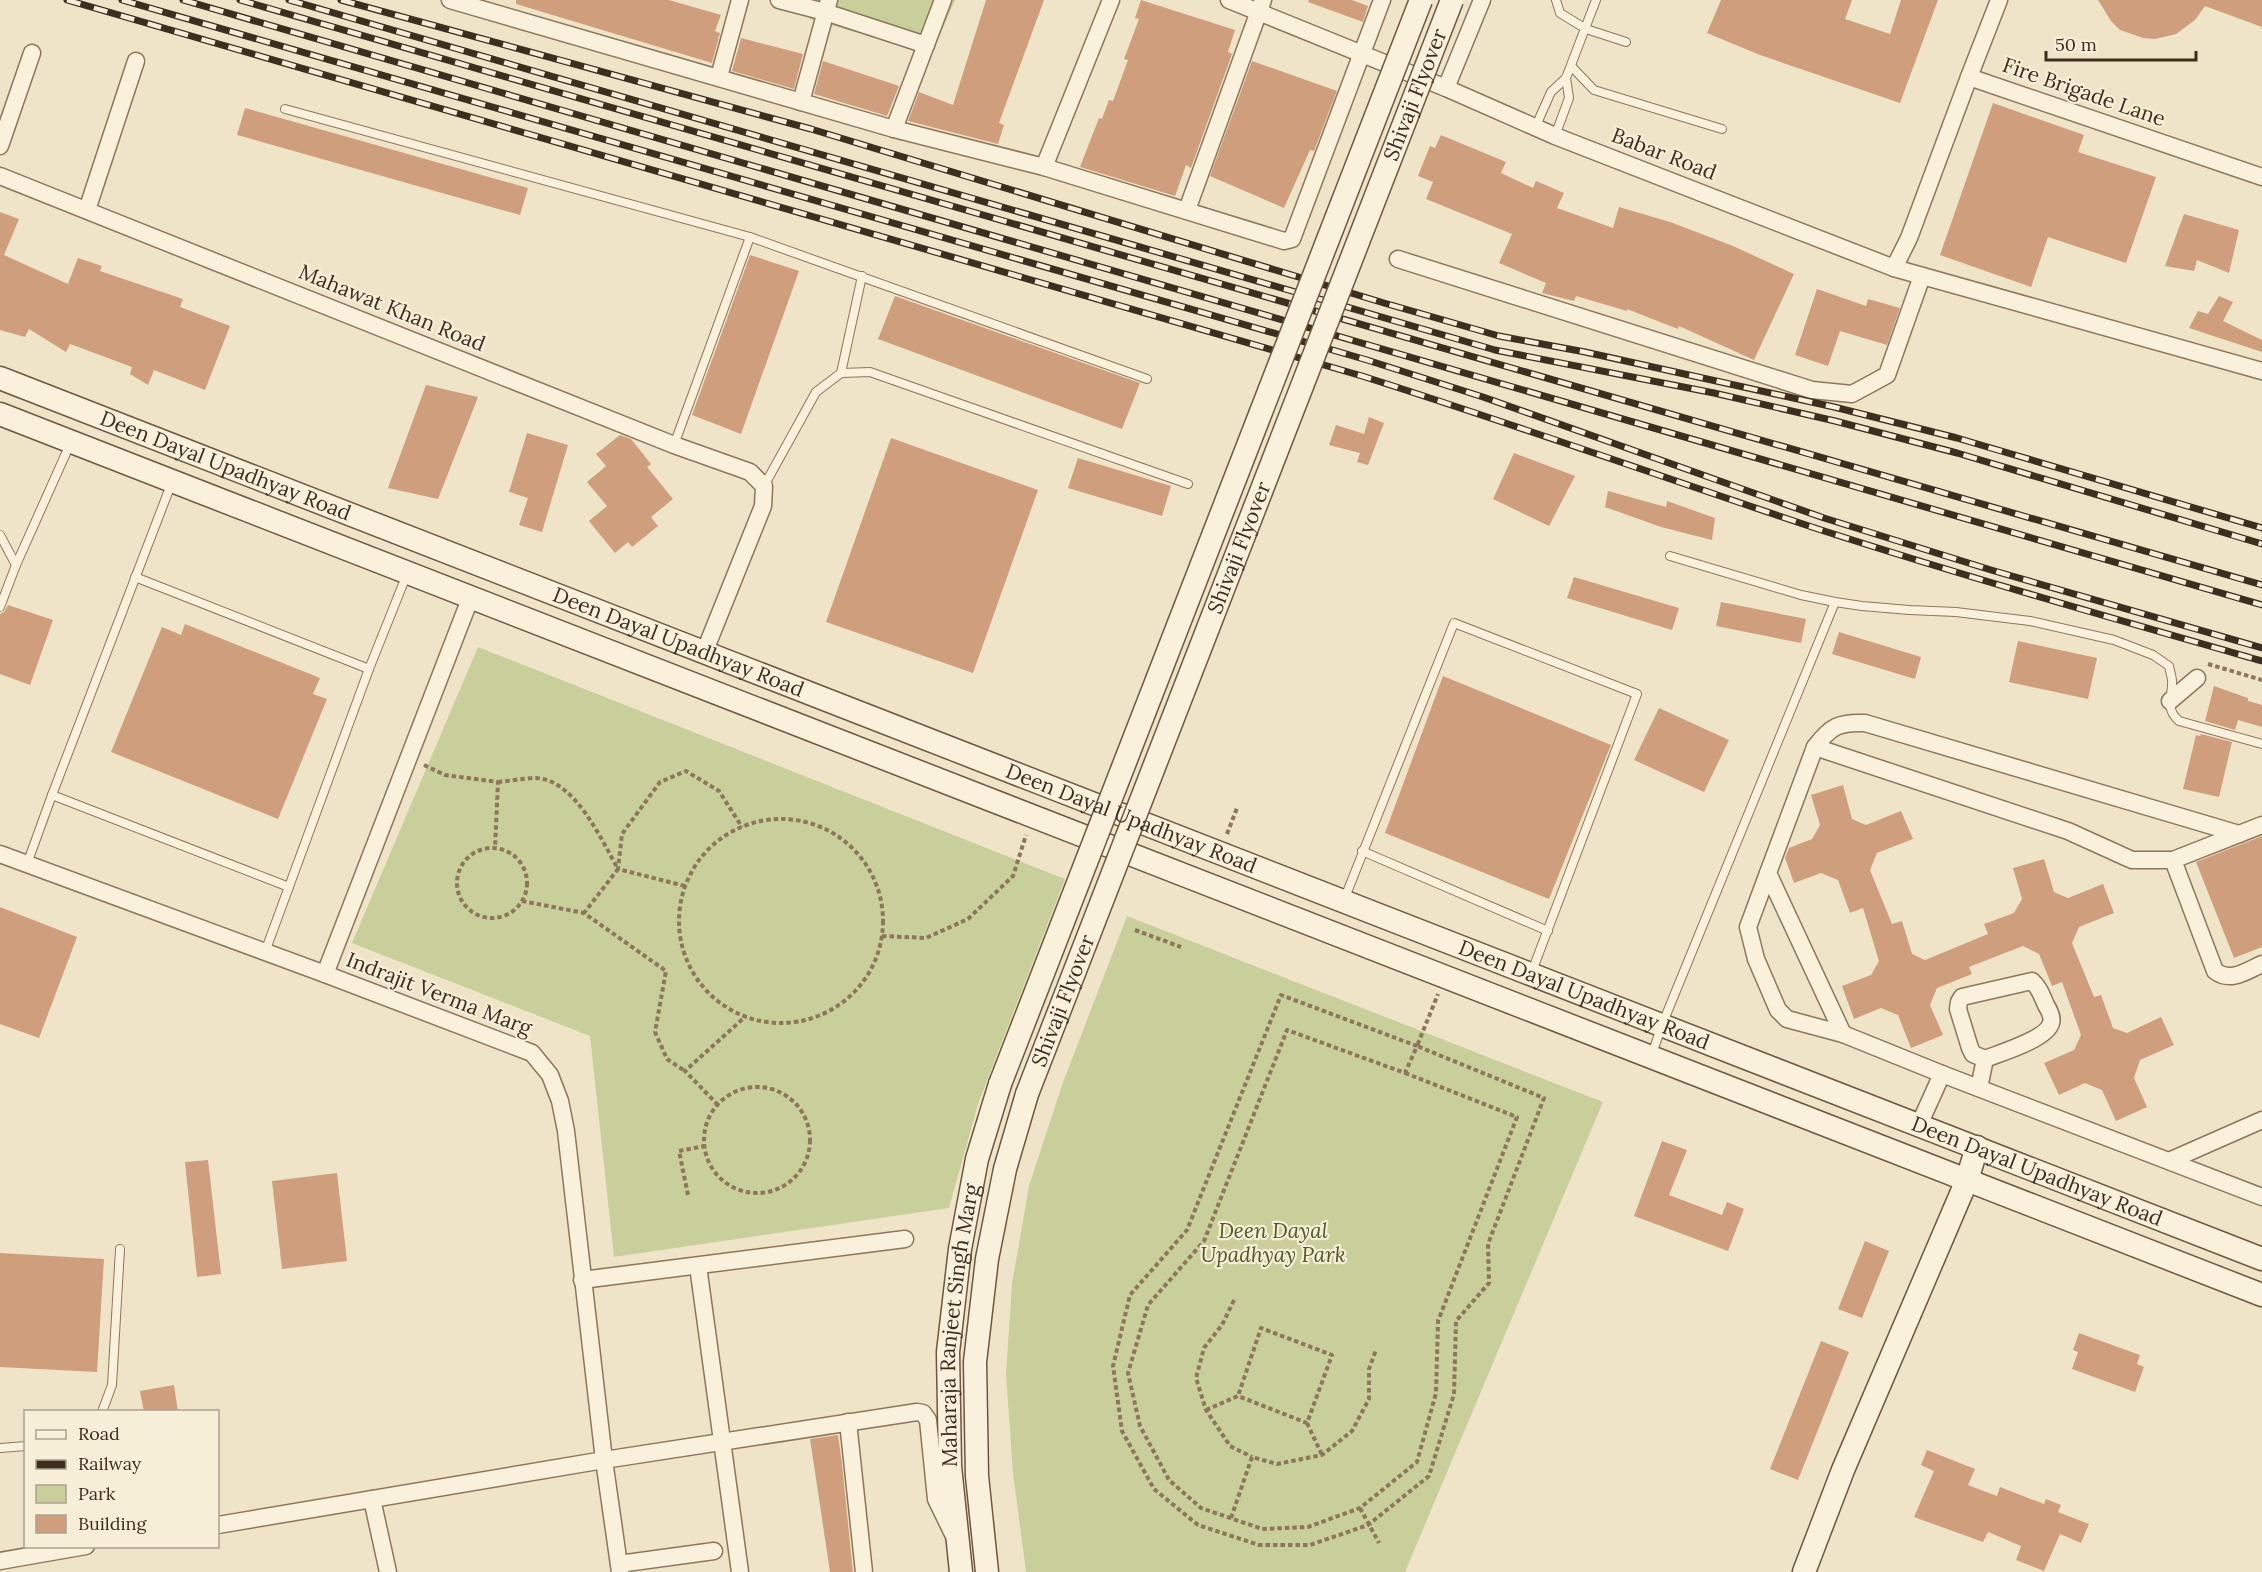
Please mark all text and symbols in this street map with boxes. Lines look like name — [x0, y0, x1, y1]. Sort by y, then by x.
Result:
scale bar — [2046, 24, 2196, 62]
street label: Shivaji Flyover — [1377, 25, 1453, 165]
text: 50 m — [2055, 33, 2097, 56]
street label: Fire Brigade Lane — [1999, 51, 2169, 132]
street label: Babar Road — [1608, 121, 1721, 186]
street label: Mahawat Khan Road — [295, 258, 489, 357]
street label: Deen Dayal Upadhyay Road — [96, 404, 355, 526]
street label: Shivaji Flyover — [1201, 478, 1277, 618]
street label: Deen Dayal Upadhyay Road — [549, 581, 808, 703]
street label: Deen Dayal Upadhyay Road — [1002, 757, 1261, 879]
street label: Shivaji Flyover — [1025, 931, 1101, 1071]
street label: Deen Dayal Upadhyay Road — [1455, 933, 1714, 1056]
street label: Indrajit Verma Marg — [343, 946, 536, 1041]
street label: Deen Dayal Upadhyay Road — [1908, 1110, 2167, 1232]
street label: Maharaja Ranjeet Singh Marg — [934, 1181, 985, 1467]
park label: Deen Dayal Upadhyay Park — [1200, 1217, 1346, 1268]
legend — [24, 1410, 219, 1548]
text: Road — [78, 1422, 120, 1445]
text: Railway — [78, 1452, 142, 1475]
text: Park — [78, 1482, 116, 1505]
text: Building — [78, 1512, 148, 1535]

